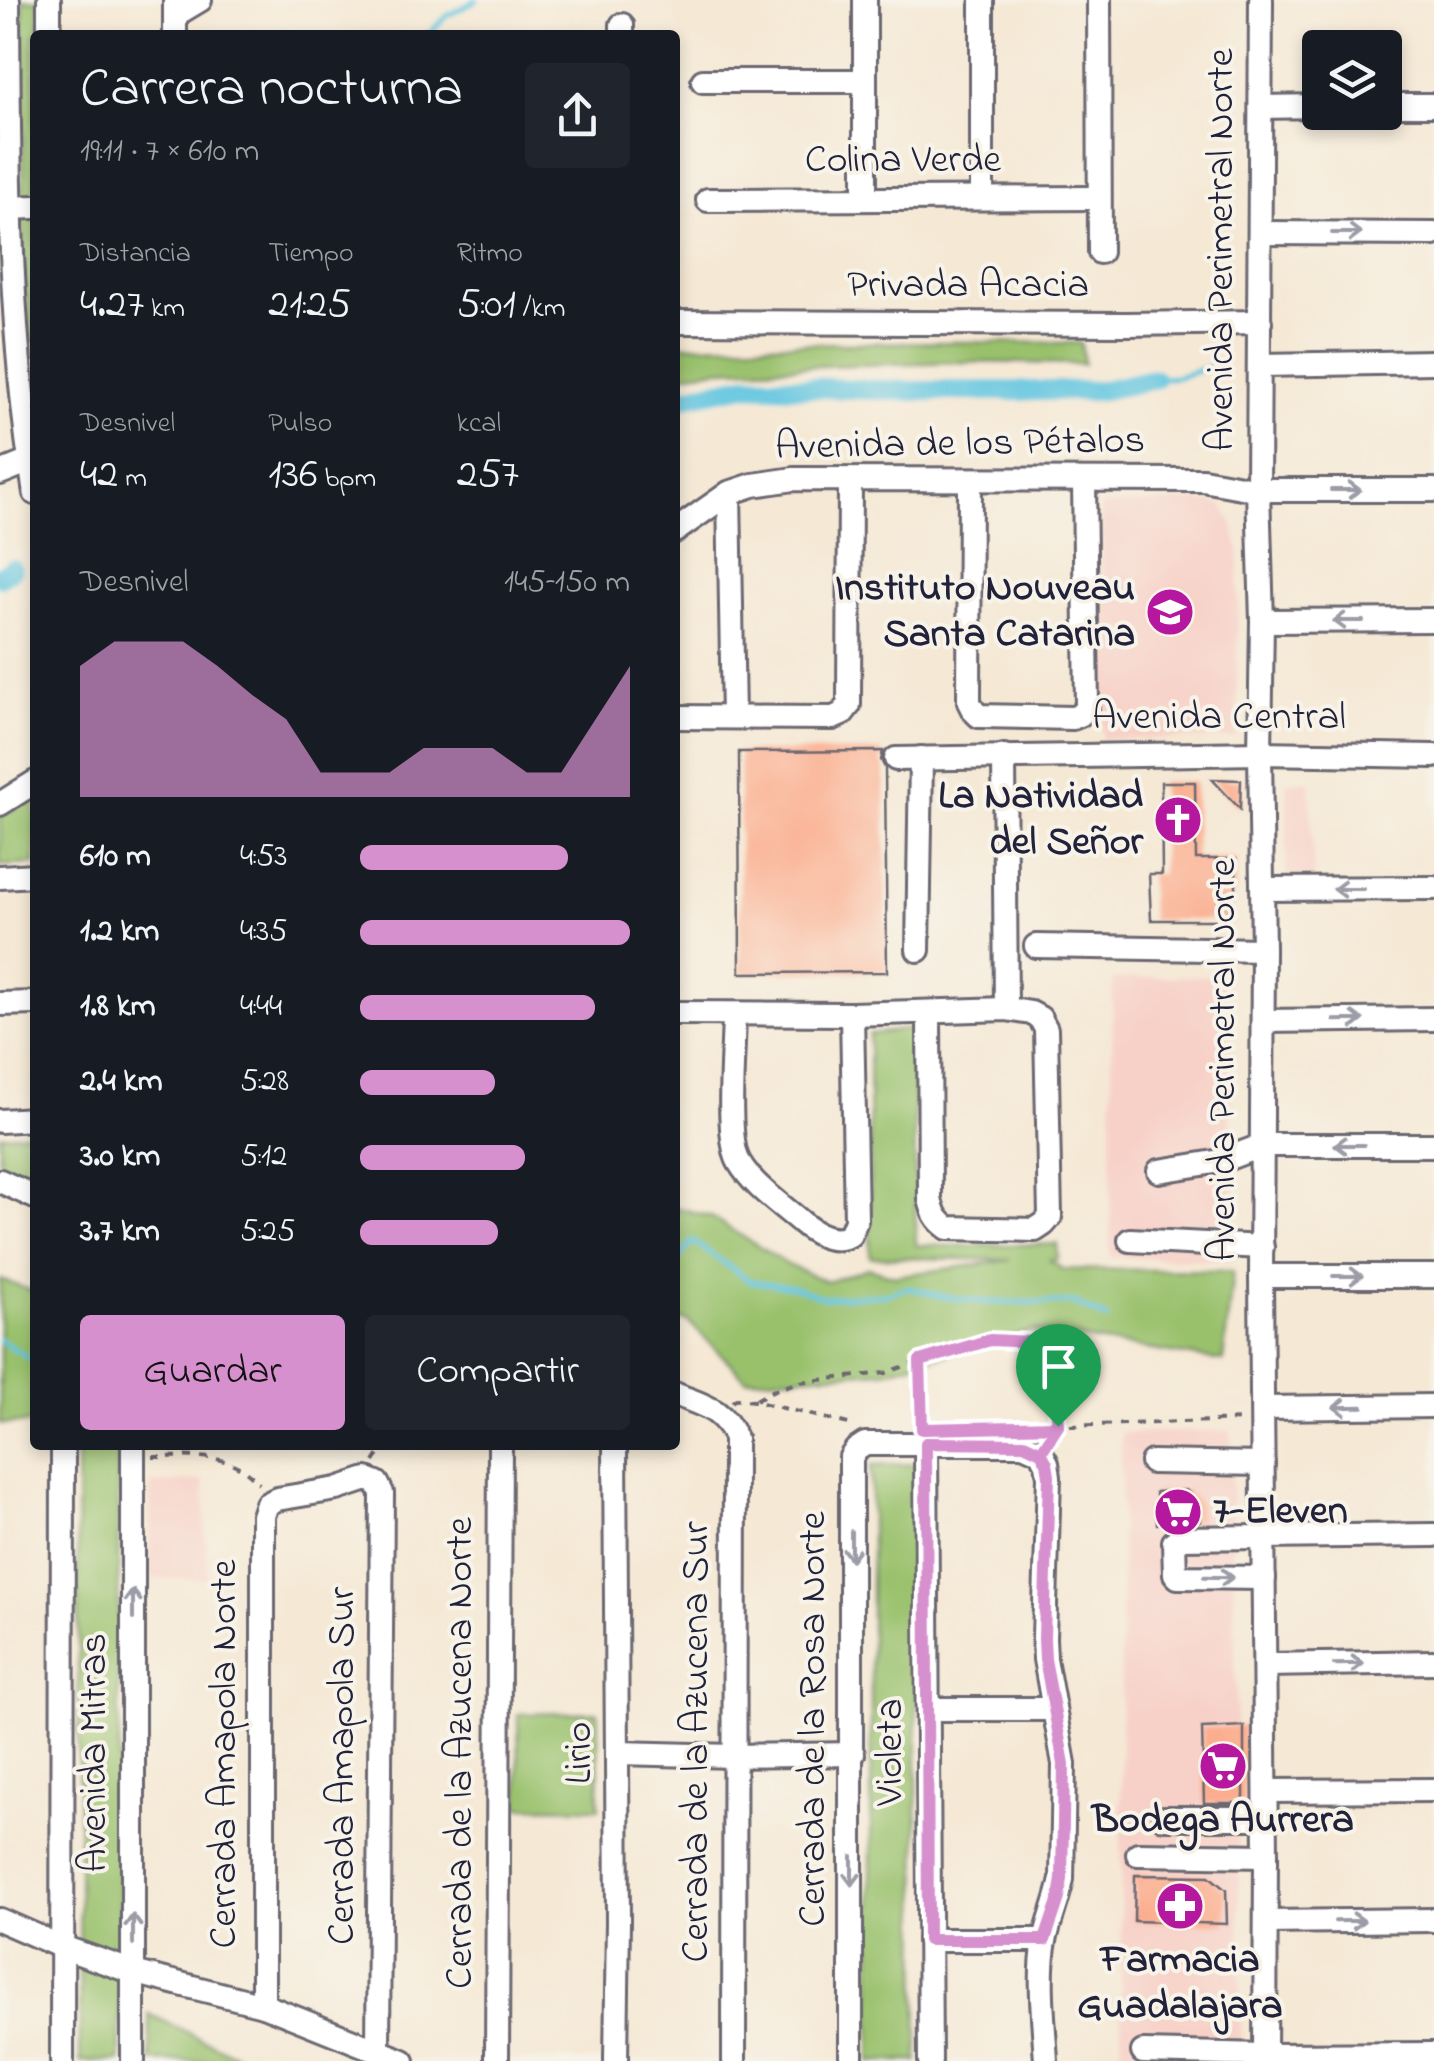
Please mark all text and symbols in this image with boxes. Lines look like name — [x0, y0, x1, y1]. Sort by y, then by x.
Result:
map controls — [1302, 30, 1402, 130]
button: layers — [1302, 30, 1402, 130]
street label: Avenida Perimetral Norte — [1193, 48, 1252, 452]
text: Carrera nocturna — [80, 51, 463, 131]
button: share — [525, 63, 630, 168]
text: 19:11 · 7 × 610 m — [80, 129, 259, 176]
street label: Colina Verde — [805, 132, 1001, 191]
one-way arrow — [1330, 224, 1363, 242]
text: Distancia — [80, 234, 191, 275]
text: Tiempo — [268, 234, 353, 275]
text: Ritmo — [457, 234, 523, 275]
street label: Privada Acacia — [847, 257, 1089, 316]
text: 4.27 — [80, 275, 144, 336]
text: 21:25 — [268, 275, 351, 336]
text: 5:01 — [457, 275, 516, 336]
text: km — [144, 289, 185, 330]
text: /km — [516, 289, 565, 330]
text: Desnivel — [80, 404, 175, 445]
text: Pulso — [268, 404, 332, 445]
text: kcal — [457, 404, 501, 445]
street label: Avenida de los Pétalos — [774, 412, 1146, 478]
text: 42 — [80, 445, 118, 506]
text: 136 — [268, 445, 318, 506]
text: 257 — [457, 445, 519, 506]
text: m — [118, 459, 147, 500]
text: bpm — [318, 459, 376, 500]
one-way arrow — [1328, 480, 1361, 500]
text: Desnivel — [80, 560, 189, 607]
text: 145–150 m — [504, 560, 630, 607]
place label: Instituto Nouveau Santa Catarina — [835, 560, 1135, 665]
school or university icon: Instituto Nouveau Santa Catarina — [1144, 586, 1196, 638]
one-way arrow — [1332, 611, 1364, 630]
street label: Avenida Central — [1092, 689, 1346, 748]
place label: La Natividad del Señor — [938, 768, 1145, 873]
church icon: La Natividad del Señor — [1152, 794, 1204, 846]
text: 610 m — [80, 834, 151, 881]
text: 4:53 — [240, 834, 287, 881]
street label: Avenida Perimetral Norte — [1195, 858, 1254, 1262]
one-way arrow — [1333, 880, 1366, 898]
text: 1.2 km — [80, 909, 159, 956]
text: 4:35 — [240, 909, 287, 956]
text: 1.8 km — [80, 984, 156, 1031]
text: 4:44 — [240, 984, 282, 1031]
one-way arrow — [1332, 1010, 1364, 1030]
text: 2.4 km — [80, 1059, 162, 1106]
text: 5:28 — [240, 1059, 289, 1106]
text: 3.0 km — [80, 1134, 160, 1181]
text: 5:12 — [240, 1134, 287, 1181]
one-way arrow — [1333, 1136, 1366, 1154]
text: 3.7 km — [80, 1209, 160, 1256]
text: 5:25 — [240, 1209, 295, 1256]
one-way arrow — [1330, 1266, 1363, 1286]
button: Guardar — [80, 1315, 345, 1430]
button: Compartir — [365, 1315, 630, 1430]
pin — [1016, 1324, 1101, 1427]
icon: arrive — [1031, 1339, 1086, 1394]
one-way arrow — [1333, 1398, 1366, 1416]
place label: 7-Eleven — [1213, 1483, 1348, 1542]
supermarket icon: 7-Eleven — [1152, 1486, 1204, 1538]
street label: Cerrada de la Rosa Norte — [785, 1511, 844, 1927]
street label: Cerrada de la Azucena Norte — [432, 1517, 491, 1989]
street label: Cerrada de la Azucena Sur — [668, 1521, 727, 1963]
one-way arrow — [842, 1528, 860, 1561]
street label: Cerrada Amapola Norte — [196, 1559, 255, 1948]
one-way arrow — [1202, 1568, 1234, 1587]
street label: Cerrada Amapola Sur — [314, 1586, 373, 1945]
one-way arrow — [124, 1588, 142, 1620]
street label: Avenida Mitras — [66, 1633, 125, 1873]
one-way arrow — [1332, 1654, 1365, 1674]
street label: Violeta — [862, 1698, 921, 1807]
street label: Lirio — [551, 1722, 610, 1784]
supermarket icon: Bodega Aurrera — [1197, 1740, 1249, 1792]
place label: Bodega Aurrera — [1090, 1792, 1354, 1851]
one-way arrow — [842, 1854, 862, 1886]
pharmacy icon: Farmacia Guadalajara — [1154, 1880, 1206, 1932]
one-way arrow — [1334, 1911, 1366, 1930]
one-way arrow — [124, 1913, 142, 1946]
place label: Farmacia Guadalajara — [1077, 1932, 1283, 2037]

